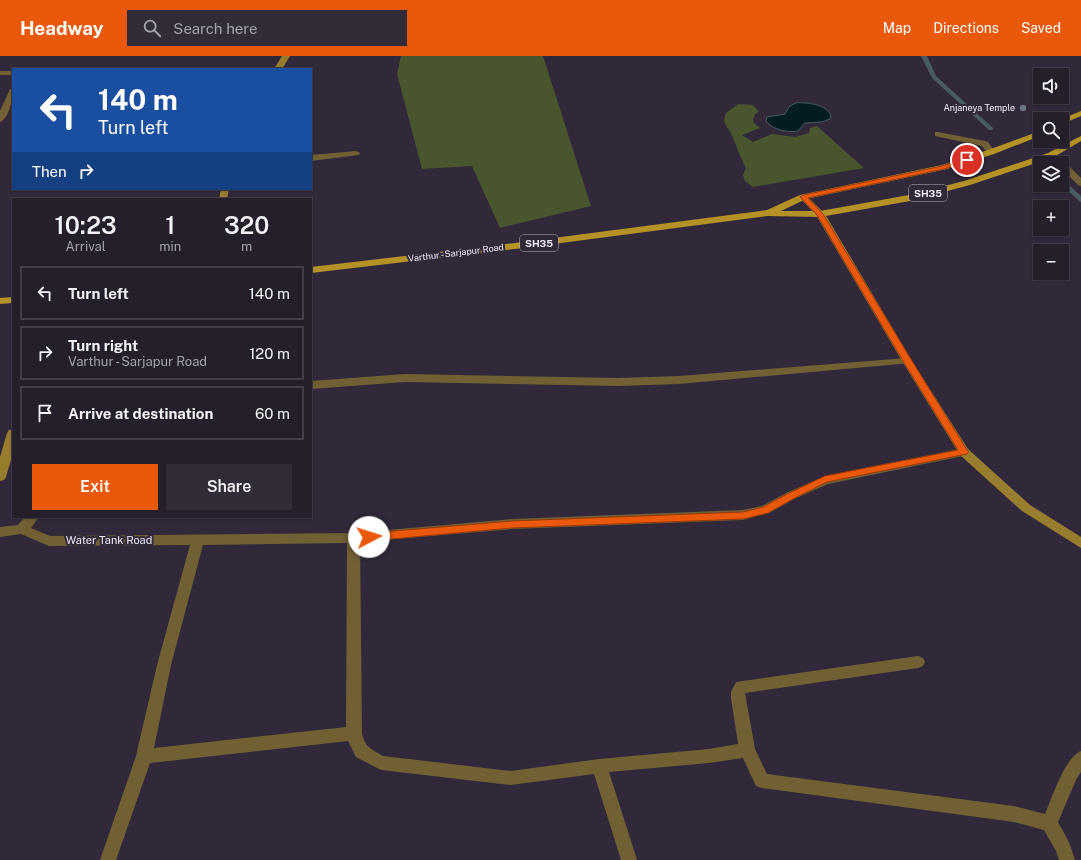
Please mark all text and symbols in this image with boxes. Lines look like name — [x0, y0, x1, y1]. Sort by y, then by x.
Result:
search box — [127, 10, 407, 46]
text: Headway — [20, 17, 103, 39]
icon: search — [141, 17, 163, 39]
text: Search here — [173, 20, 258, 37]
text: Map — [883, 20, 911, 36]
text: Directions — [933, 20, 999, 36]
text: Saved — [1021, 20, 1061, 36]
map controls — [1033, 68, 1069, 280]
button: sound — [1033, 68, 1069, 104]
text: 140 m — [98, 83, 178, 116]
icon: left — [32, 84, 84, 136]
place label: Anjaneya Temple — [943, 102, 1015, 113]
marker: Anjaneya Temple — [1018, 103, 1028, 113]
button: search — [1033, 112, 1069, 148]
text: Turn left — [98, 117, 168, 138]
pin — [950, 143, 984, 177]
icon: arrive — [956, 149, 978, 171]
button: layers — [1033, 156, 1069, 192]
icon: right — [75, 160, 97, 182]
text: Then — [32, 163, 67, 180]
road number: SH35 — [909, 185, 947, 201]
button: + — [1033, 200, 1069, 236]
text: 10:23 — [55, 211, 117, 239]
text: 1 — [165, 211, 175, 239]
text: 320 — [224, 211, 269, 239]
road number: SH35 — [520, 235, 558, 251]
text: Arrival — [66, 239, 106, 254]
text: min — [159, 239, 181, 254]
text: m — [241, 239, 252, 254]
street label: Varthur - Sarjapur Road — [407, 241, 504, 264]
button: − — [1033, 244, 1069, 280]
icon: left — [34, 282, 56, 304]
text: Turn left — [68, 285, 129, 302]
text: 140 m — [249, 285, 290, 302]
text: Turn right — [68, 337, 138, 354]
icon: right — [34, 342, 56, 364]
text: 120 m — [249, 345, 290, 362]
text: Varthur - Sarjapur Road — [68, 354, 207, 369]
icon: arrive — [34, 402, 56, 424]
text: Arrive at destination — [68, 405, 213, 422]
text: 60 m — [255, 405, 290, 422]
button: Exit — [32, 464, 158, 510]
button: Share — [166, 464, 292, 510]
position arrow — [348, 516, 390, 558]
street label: Water Tank Road — [66, 534, 152, 546]

